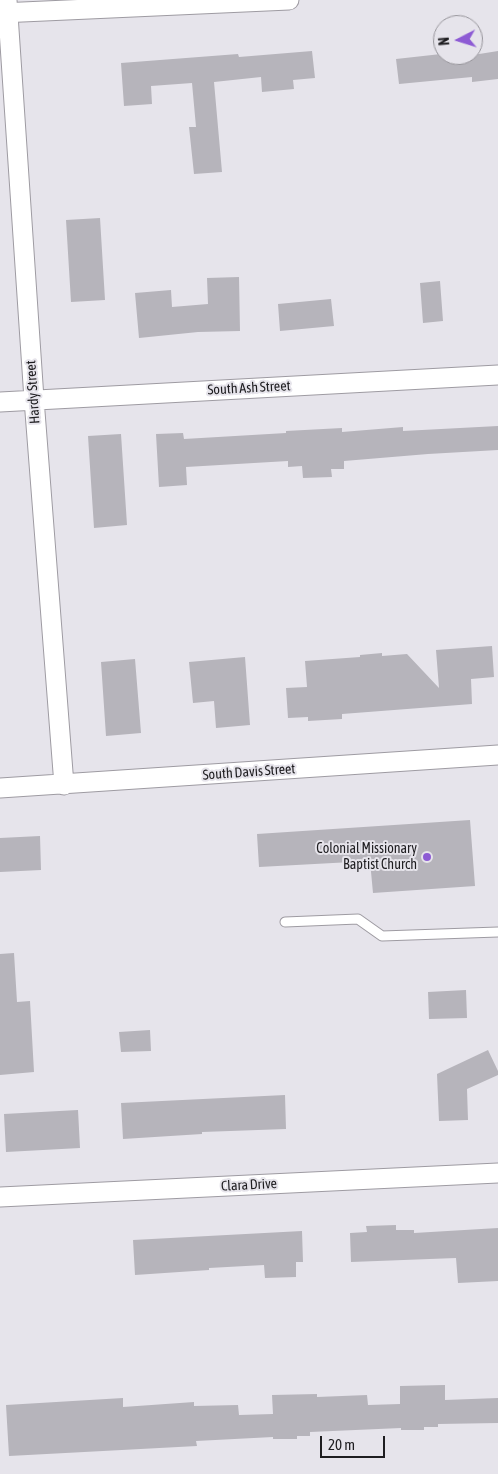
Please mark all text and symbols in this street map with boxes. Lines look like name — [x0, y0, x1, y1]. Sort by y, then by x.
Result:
north arrow — [433, 15, 483, 65]
text: N — [436, 36, 452, 46]
street label: Hardy Street — [22, 360, 44, 424]
street label: South Ash Street — [207, 377, 291, 399]
street label: South Davis Street — [202, 760, 296, 784]
place label: Colonial Missionary Baptist Church — [316, 841, 417, 874]
marker: Colonial Missionary Baptist Church — [421, 851, 433, 863]
street label: Clara Drive — [221, 1175, 277, 1195]
scale bar — [323, 1426, 388, 1458]
text: 20 m — [328, 1436, 355, 1453]

